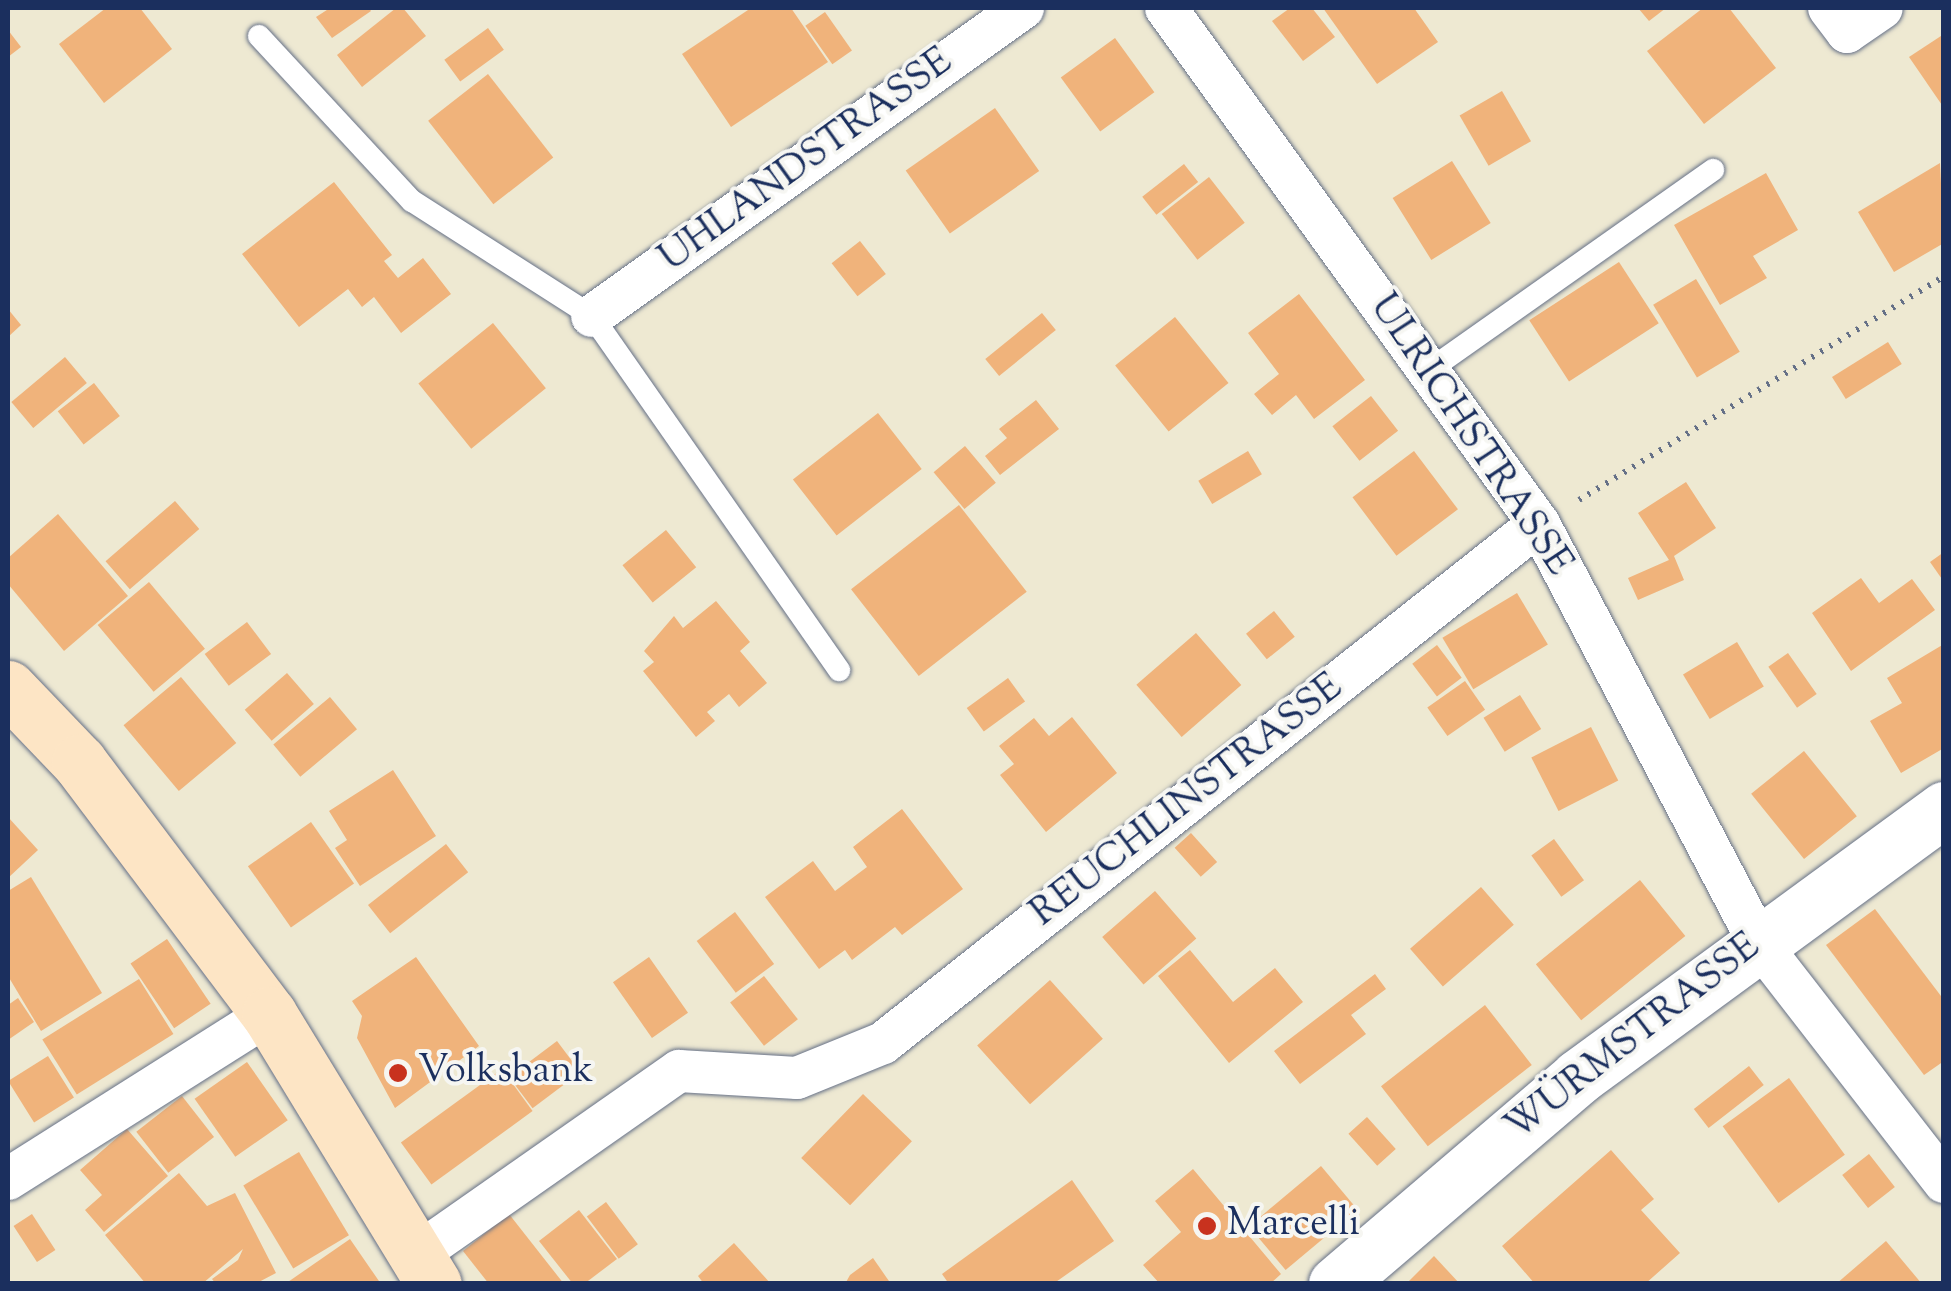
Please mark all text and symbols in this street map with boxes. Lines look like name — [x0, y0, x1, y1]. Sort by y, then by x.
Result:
street label: UHLANDSTRASSE — [652, 41, 962, 283]
street label: ULRICHSTRASSE — [1358, 287, 1580, 585]
street label: REUCHLINSTRASSE — [1023, 666, 1353, 938]
street label: WÜRMSTRASSE — [1498, 926, 1770, 1152]
place label: Volksbank — [418, 1050, 593, 1096]
marker: Volksbank — [387, 1062, 409, 1084]
place label: Marcelli — [1227, 1203, 1360, 1249]
marker: Marcelli — [1196, 1215, 1218, 1237]

